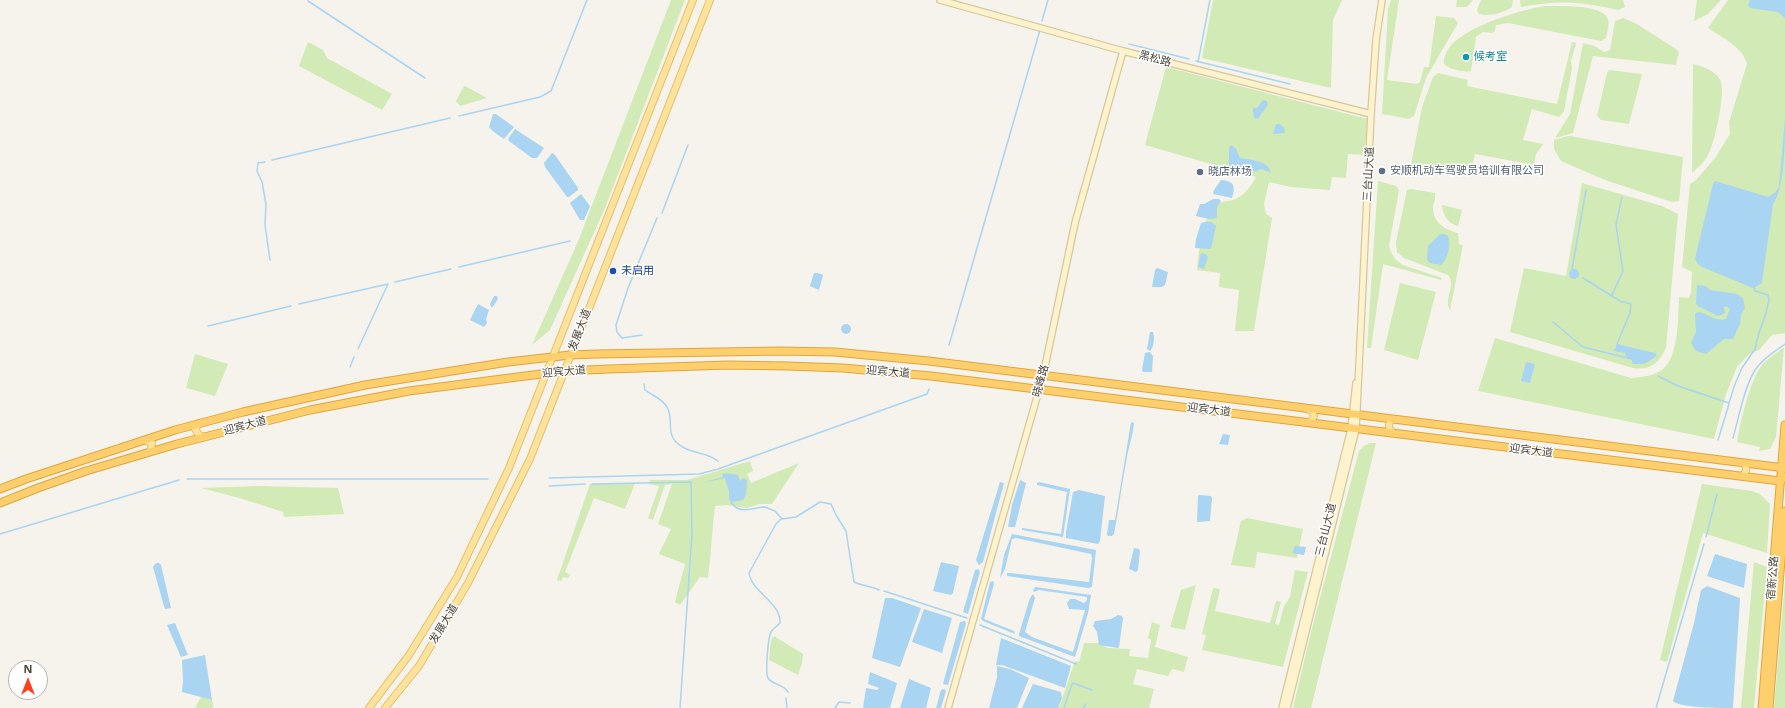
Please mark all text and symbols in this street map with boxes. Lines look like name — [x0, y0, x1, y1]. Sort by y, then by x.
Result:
street label: 黑松路 — [1137, 48, 1173, 70]
place label: 候考室 — [1474, 50, 1507, 64]
marker: 候考室 — [1461, 52, 1471, 62]
street label: 三台山大道 — [1361, 146, 1377, 202]
place label: 安顺机动车驾驶员培训有限公司 — [1390, 164, 1544, 178]
place label: 晓店林场 — [1208, 165, 1252, 179]
marker: 安顺机动车驾驶员培训有限公司 — [1377, 166, 1387, 176]
marker: 晓店林场 — [1195, 167, 1205, 177]
place label: 未启用 — [621, 264, 654, 278]
marker: 未启用 — [608, 266, 618, 276]
street label: 发展大道 — [566, 307, 594, 353]
street label: 晓峰路 — [1030, 363, 1052, 399]
street label: 迎宾大道 — [542, 364, 586, 380]
street label: 迎宾大道 — [866, 364, 910, 380]
street label: 迎宾大道 — [1186, 401, 1232, 419]
street label: 迎宾大道 — [222, 414, 268, 438]
street label: 迎宾大道 — [1508, 442, 1554, 460]
street label: 三台山大道 — [1313, 502, 1339, 558]
street label: 宿新公路 — [1765, 556, 1781, 600]
street label: 发展大道 — [427, 602, 461, 646]
north arrow — [8, 660, 48, 700]
text: N — [24, 661, 32, 676]

